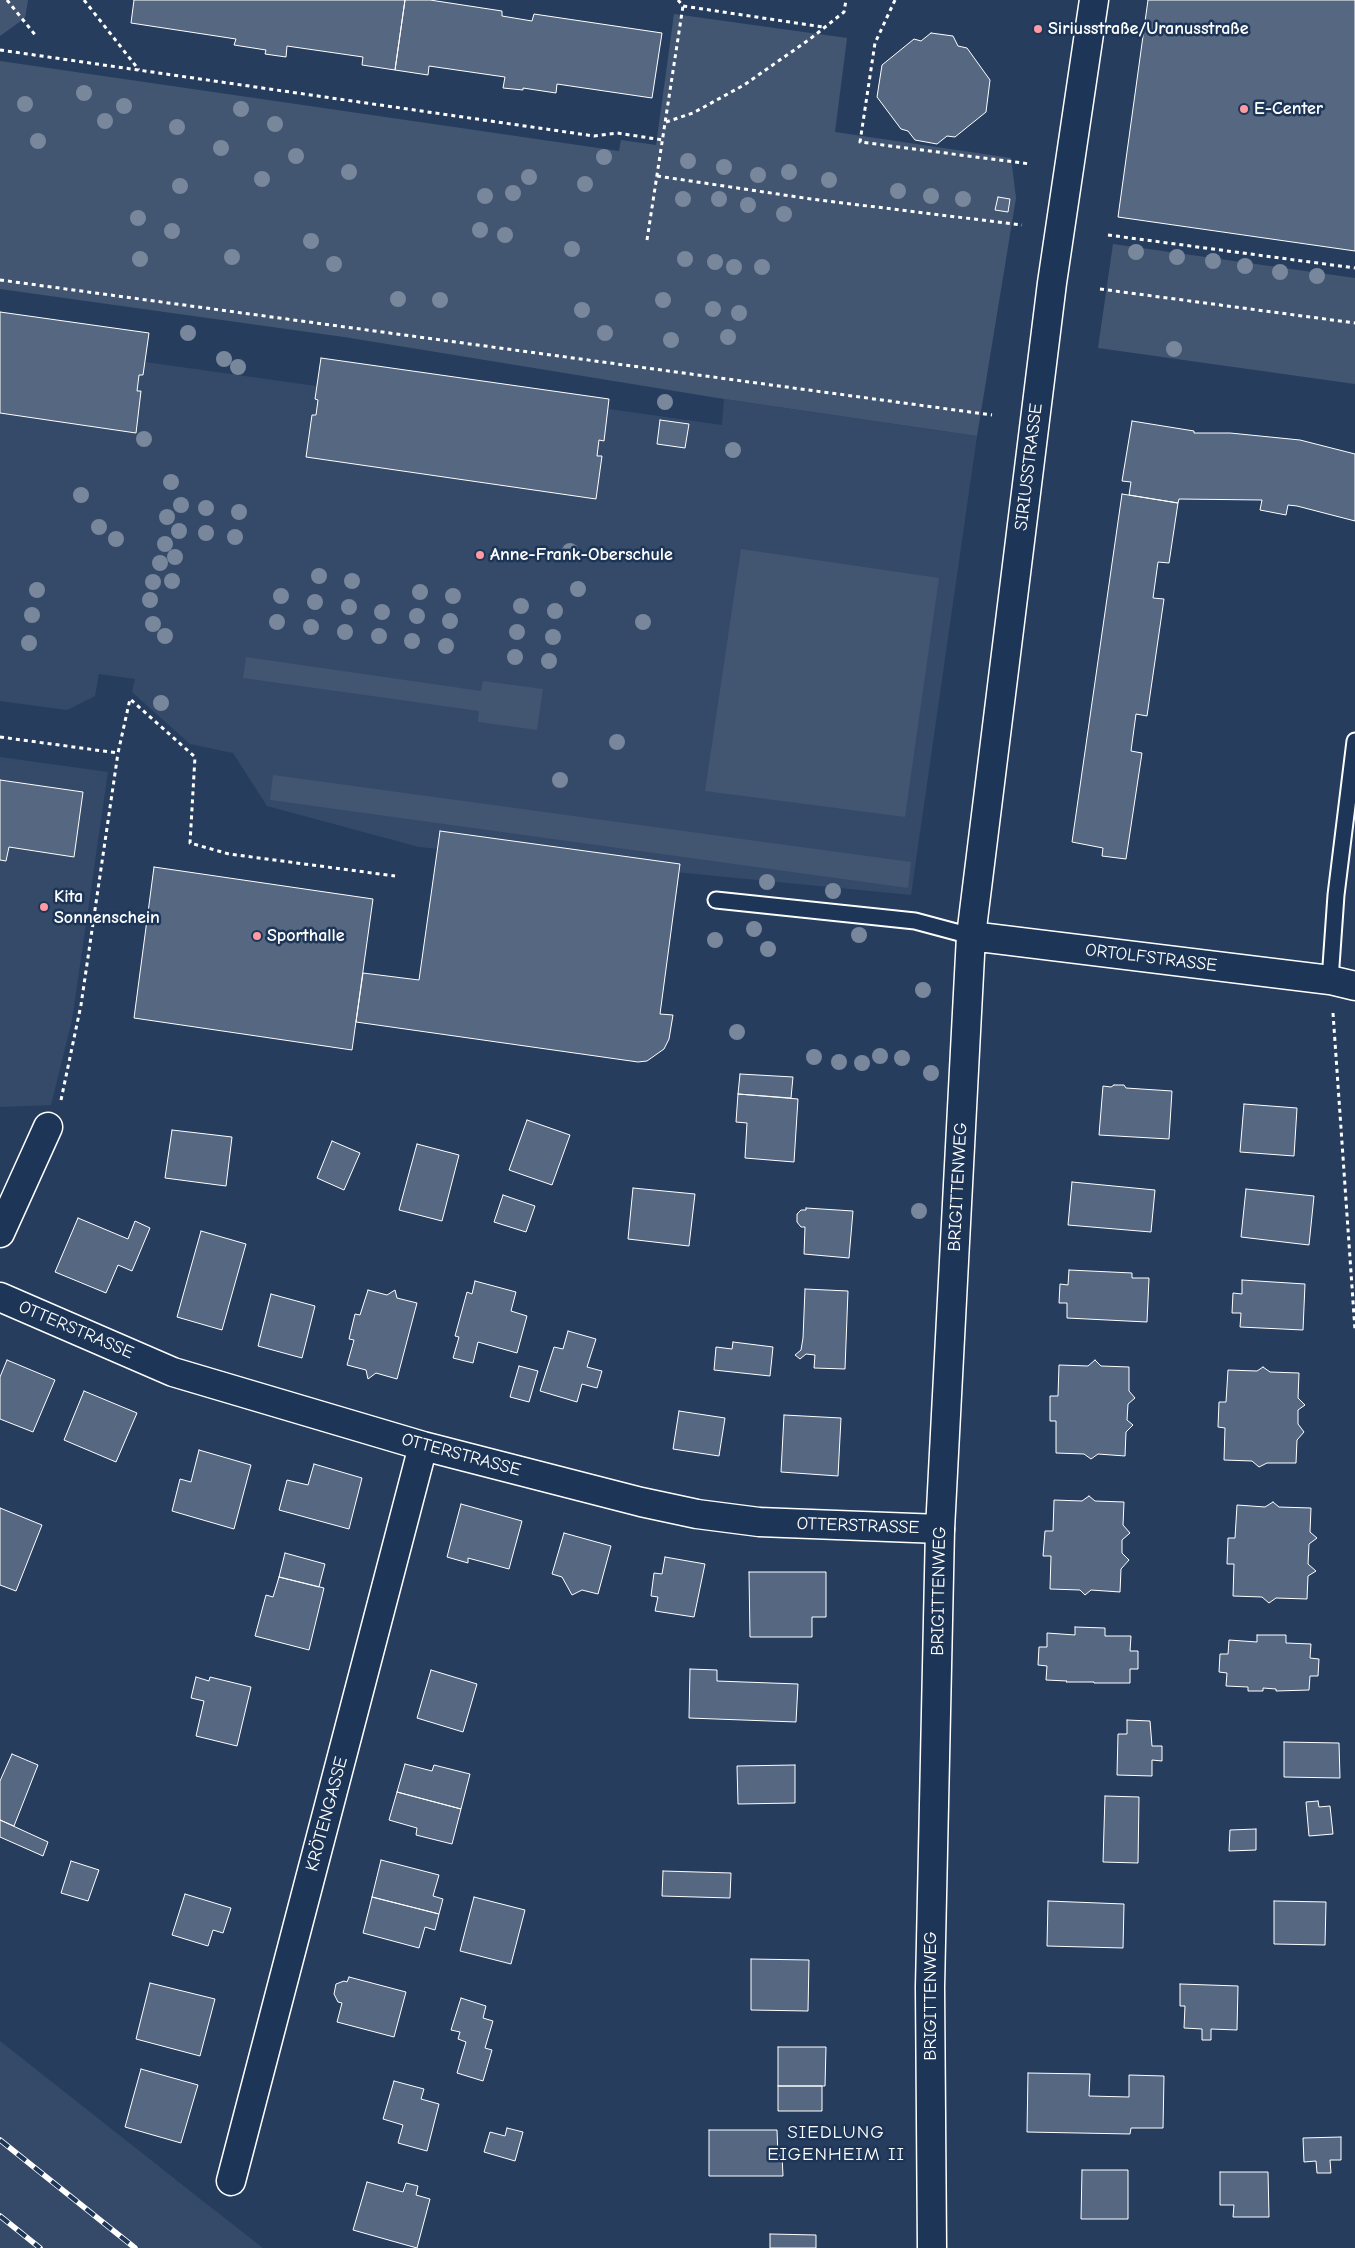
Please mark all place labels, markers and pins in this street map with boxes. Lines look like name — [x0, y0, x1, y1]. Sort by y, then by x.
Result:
place label: Siriusstraße/Uranusstraße — [1048, 18, 1248, 40]
marker: Siriusstraße/Uranusstraße — [1032, 23, 1044, 35]
place label: E-Center — [1254, 98, 1323, 120]
marker: E-Center — [1238, 103, 1250, 115]
place label: Anne-Frank-Oberschule — [490, 544, 673, 566]
marker: Anne-Frank-Oberschule — [474, 549, 486, 561]
place label: Kita Sonnenschein — [54, 886, 160, 929]
marker: Kita Sonnenschein — [38, 901, 50, 913]
place label: Sporthalle — [267, 925, 345, 947]
marker: Sporthalle — [251, 930, 263, 942]

